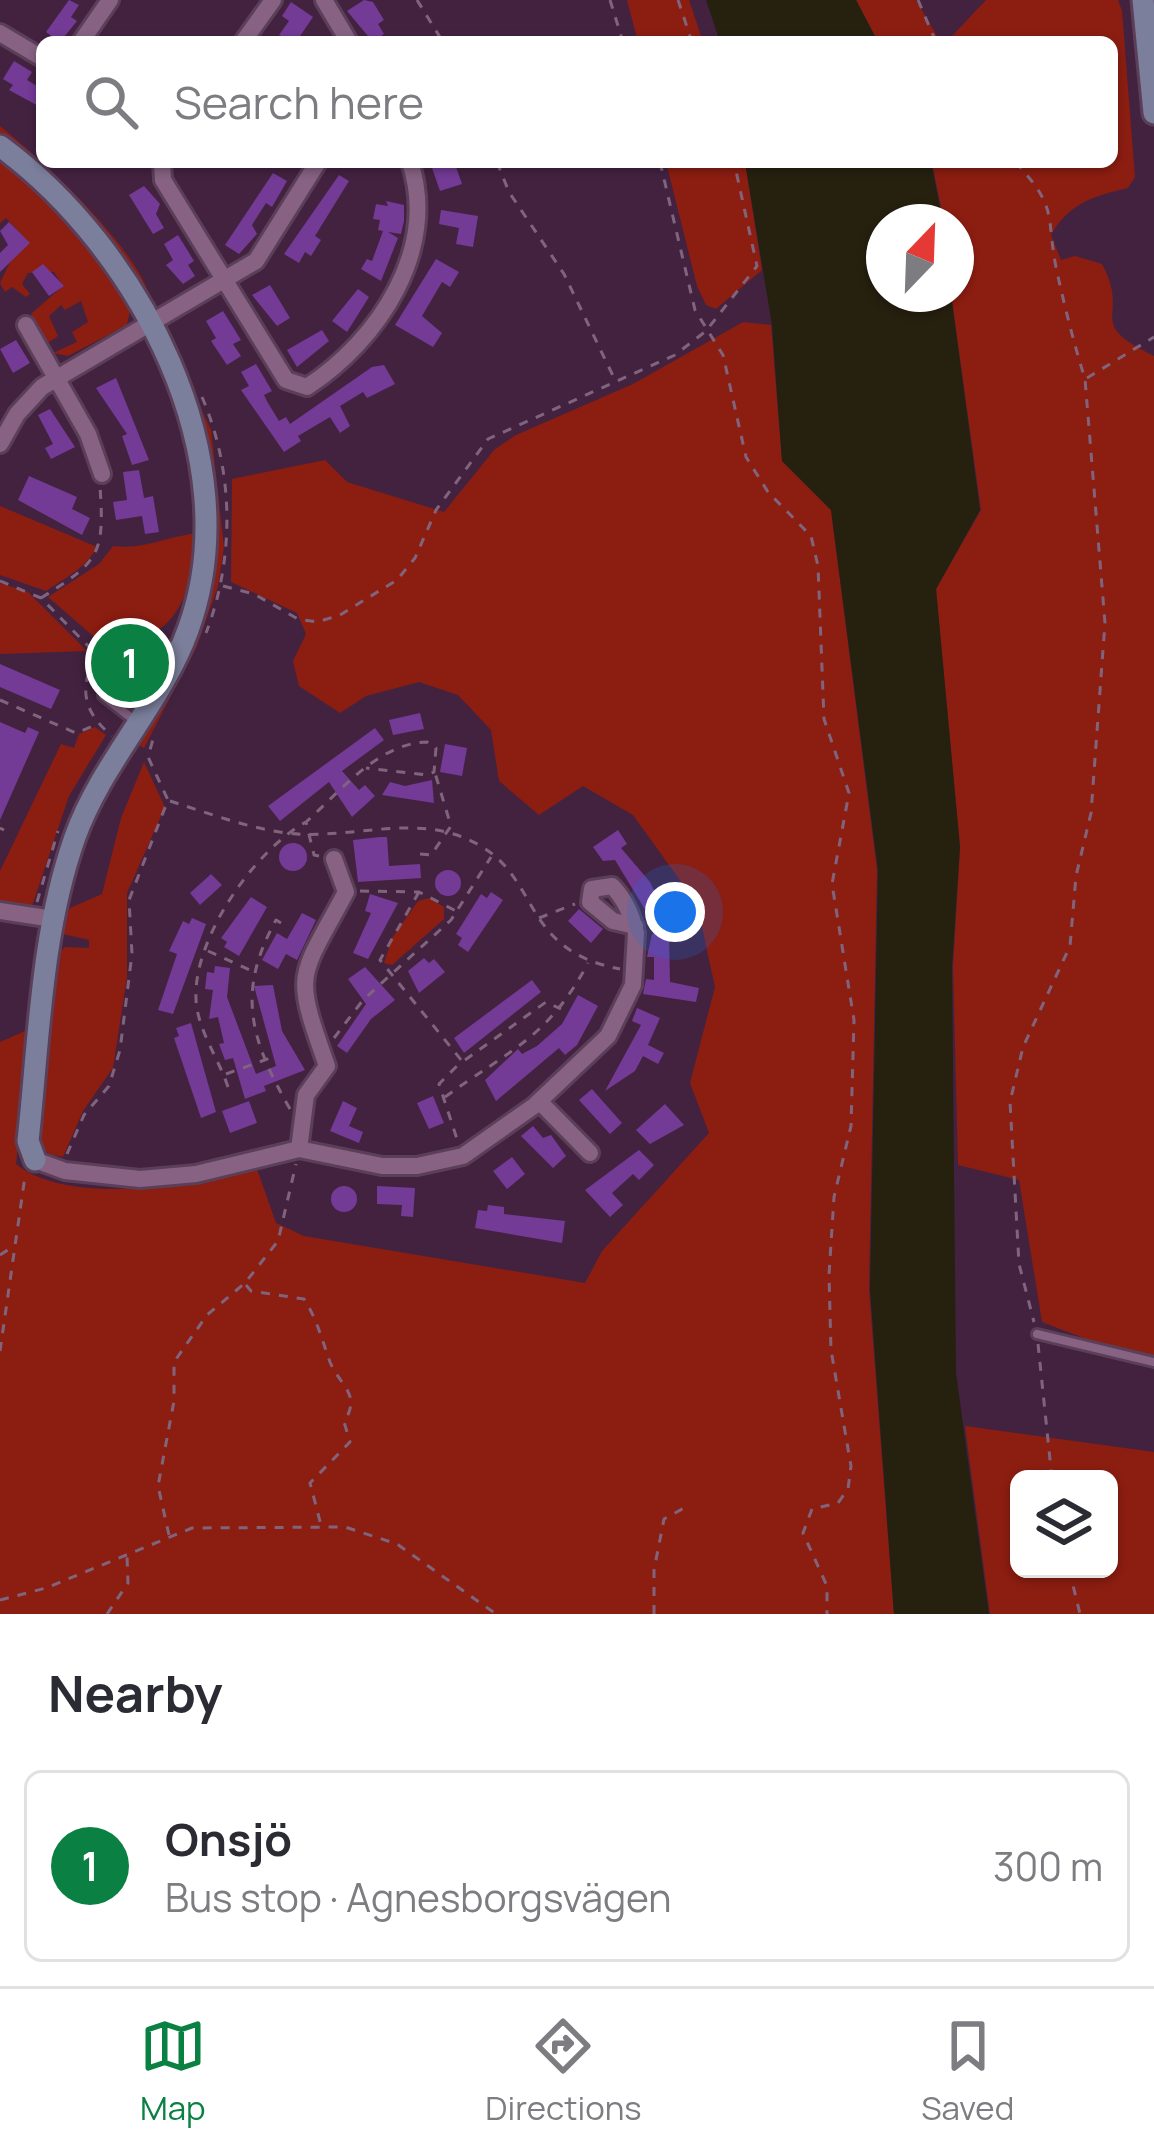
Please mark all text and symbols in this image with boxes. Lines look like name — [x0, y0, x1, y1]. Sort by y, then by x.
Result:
search box — [36, 36, 1118, 168]
icon: search — [78, 69, 144, 135]
text: Search here — [174, 71, 424, 133]
north arrow — [866, 204, 974, 312]
pin: 1 — [91, 618, 169, 708]
your location — [645, 882, 705, 942]
map controls — [1010, 1470, 1118, 1578]
button: layers — [1010, 1470, 1118, 1578]
text: Nearby — [48, 1658, 223, 1727]
text: Onsjö — [165, 1808, 292, 1870]
text: 1 — [81, 1839, 99, 1893]
text: 300 m — [993, 1839, 1103, 1893]
text: Bus stop · Agnesborgsvägen — [165, 1870, 671, 1924]
tab: Map — [140, 2013, 206, 2130]
tab: Directions — [485, 2013, 642, 2130]
tab: Saved — [921, 2013, 1014, 2130]

